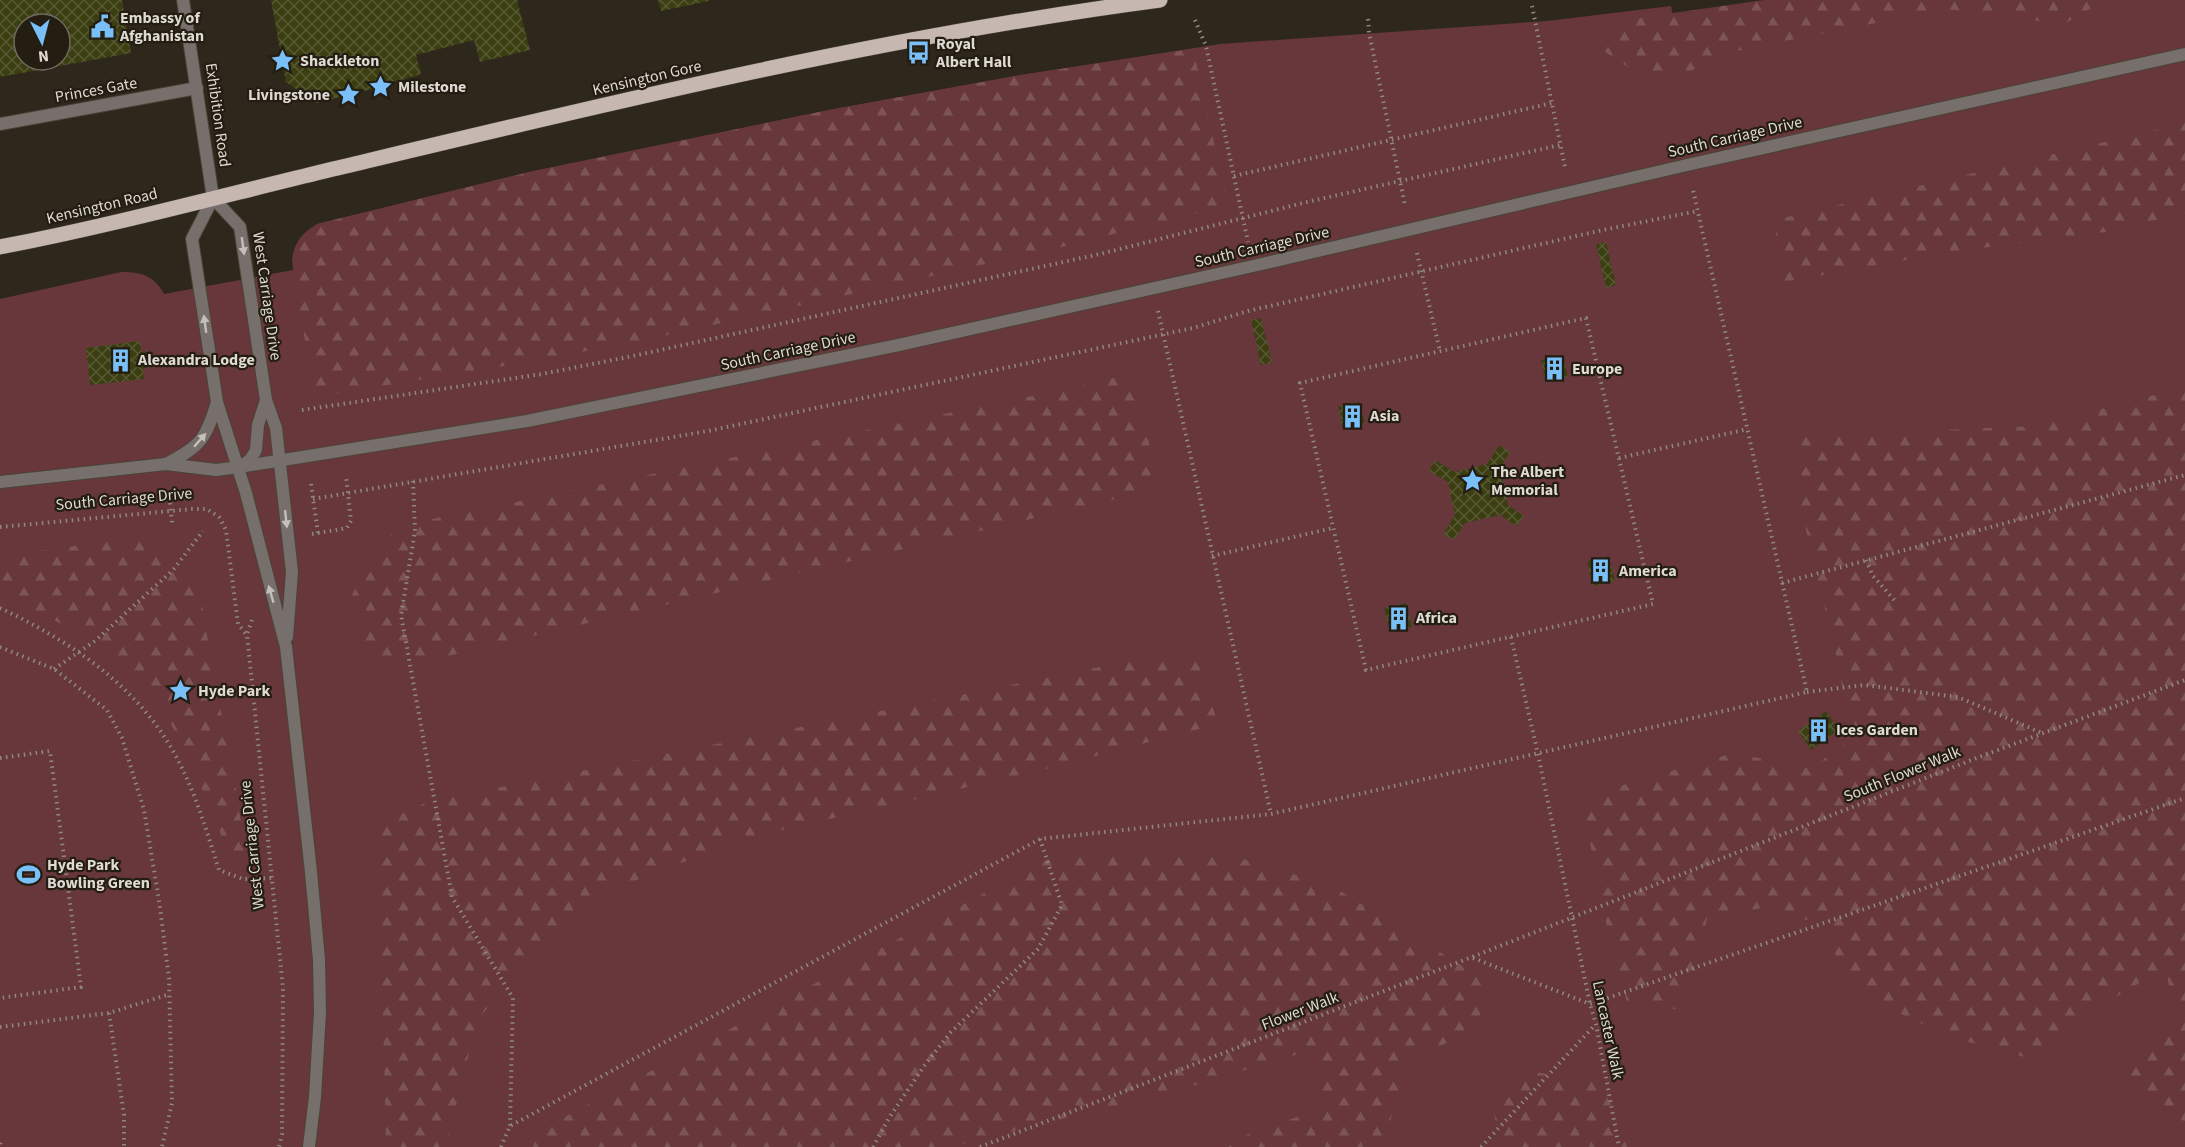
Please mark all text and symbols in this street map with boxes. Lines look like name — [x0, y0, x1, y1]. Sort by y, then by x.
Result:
place label: Embassy of Afghanistan — [119, 7, 204, 47]
north arrow — [12, 12, 72, 72]
public building icon: Embassy of Afghanistan — [89, 14, 115, 40]
place label: Royal Albert Hall — [935, 33, 1012, 73]
bus stop icon: Royal Albert Hall — [905, 40, 931, 66]
text: N — [37, 44, 50, 67]
place icon: Shackleton — [269, 48, 295, 74]
place label: Shackleton — [300, 50, 379, 72]
street label: Kensington Gore — [590, 55, 704, 101]
street label: Exhibition Road — [200, 62, 236, 168]
street label: Princes Gate — [53, 72, 139, 108]
place icon: Milestone — [367, 74, 393, 100]
place label: Milestone — [398, 76, 466, 98]
place icon: Livingstone — [335, 82, 361, 108]
place label: Livingstone — [248, 84, 330, 106]
street label: South Carriage Drive — [1666, 111, 1804, 163]
street label: Kensington Road — [44, 183, 160, 229]
street label: South Carriage Drive — [1193, 221, 1331, 273]
street label: West Carriage Drive — [247, 230, 287, 362]
one-way arrow — [238, 236, 247, 255]
one-way arrow — [201, 314, 210, 333]
street label: South Carriage Drive — [719, 326, 857, 376]
building icon: Alexandra Lodge — [107, 347, 133, 373]
place label: Alexandra Lodge — [137, 349, 255, 371]
building icon: Europe — [1541, 356, 1567, 382]
place label: Europe — [1572, 358, 1622, 380]
building icon: Asia — [1339, 403, 1365, 429]
place label: Asia — [1369, 405, 1399, 427]
one-way arrow — [193, 433, 206, 448]
place label: The Albert Memorial — [1491, 461, 1564, 501]
place icon: The Albert Memorial — [1460, 468, 1486, 494]
street label: South Carriage Drive — [55, 482, 193, 516]
one-way arrow — [281, 509, 291, 528]
building icon: America — [1588, 558, 1614, 584]
place label: America — [1618, 560, 1677, 582]
one-way arrow — [266, 585, 276, 603]
building icon: Africa — [1385, 605, 1411, 631]
place label: Africa — [1415, 607, 1457, 629]
place icon: Hyde Park — [167, 678, 193, 704]
place label: Hyde Park — [198, 680, 270, 702]
building icon: Ices Garden — [1805, 717, 1831, 743]
place label: Ices Garden — [1836, 719, 1918, 741]
street label: South Flower Walk — [1840, 740, 1964, 807]
street label: West Carriage Drive — [234, 779, 270, 911]
place label: Hyde Park Bowling Green — [47, 854, 150, 894]
sports icon: Hyde Park Bowling Green — [16, 861, 42, 887]
street label: Lancaster Walk — [1587, 979, 1629, 1081]
street label: Flower Walk — [1258, 986, 1342, 1036]

